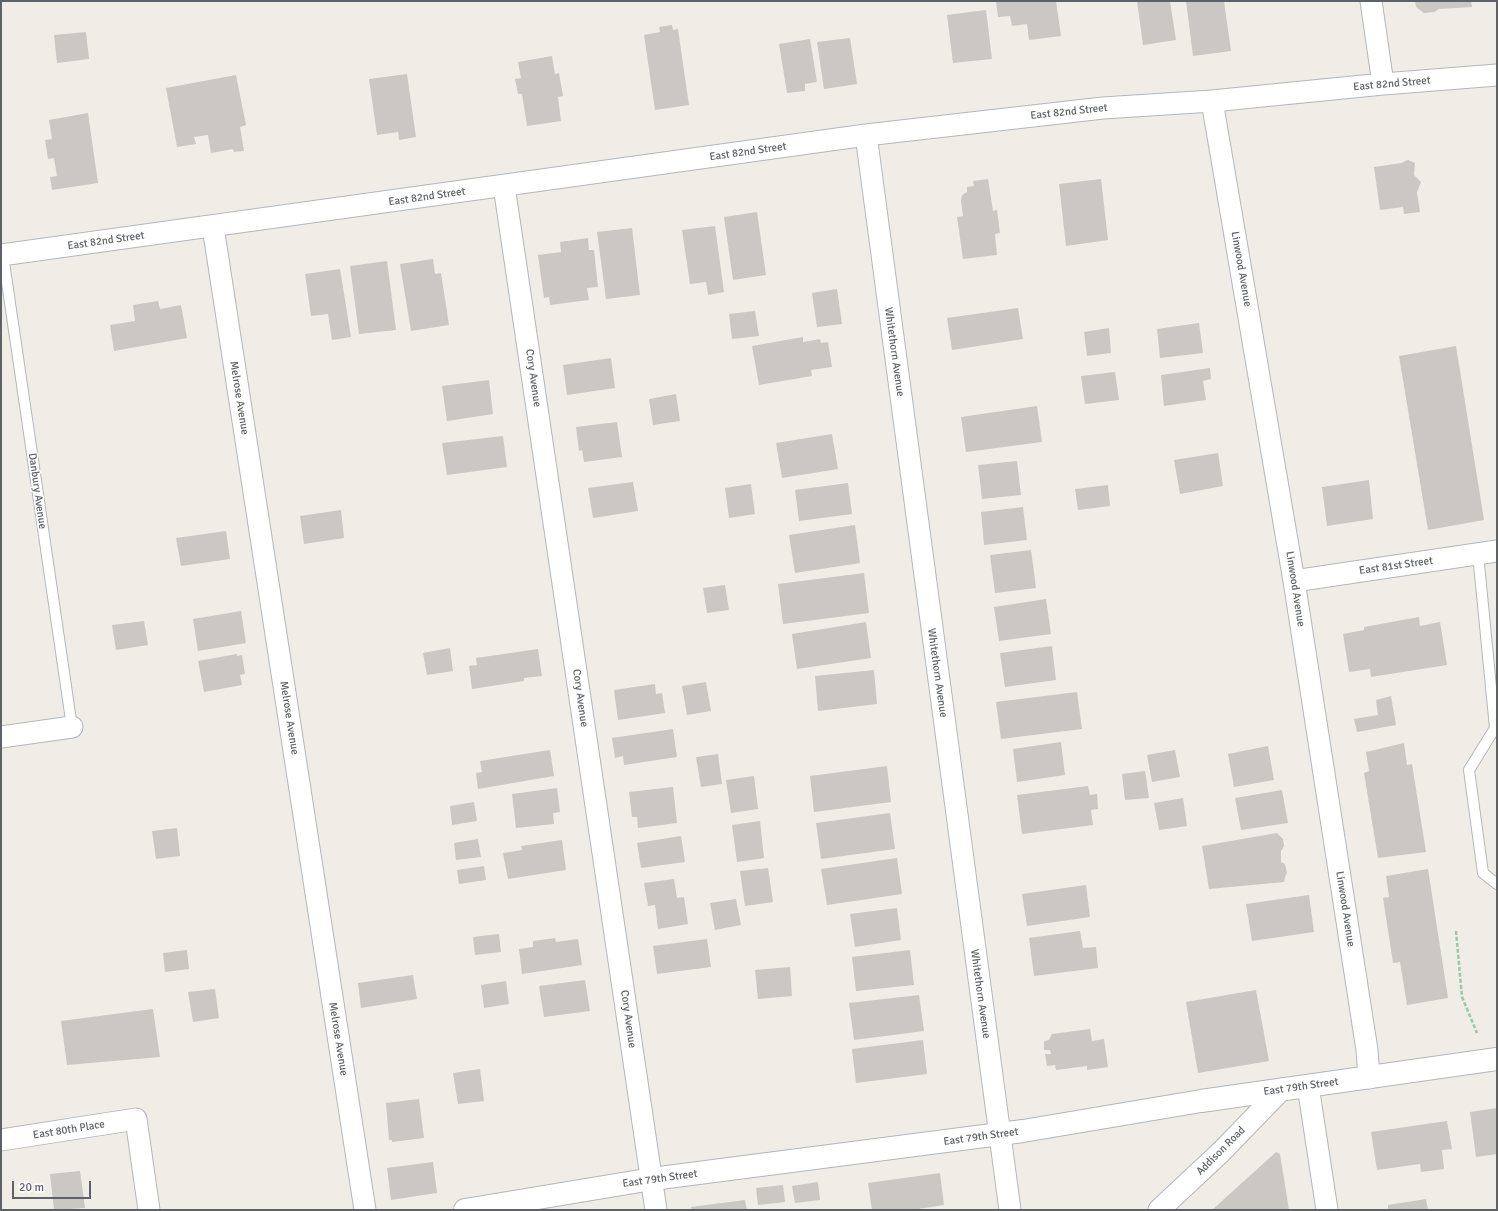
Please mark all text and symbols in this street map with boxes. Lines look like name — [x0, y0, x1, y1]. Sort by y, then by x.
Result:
street label: East 82nd Street — [1353, 74, 1431, 94]
street label: East 82nd Street — [1030, 101, 1108, 123]
street label: East 82nd Street — [709, 140, 787, 164]
street label: East 82nd Street — [388, 185, 466, 209]
street label: East 82nd Street — [67, 229, 145, 253]
street label: Linwood Avenue — [1228, 230, 1254, 308]
street label: Whitethorn Avenue — [881, 307, 907, 397]
street label: Cory Avenue — [522, 348, 544, 408]
street label: Melrose Avenue — [227, 360, 251, 436]
street label: Danbury Avenue — [25, 452, 49, 530]
street label: Linwood Avenue — [1283, 550, 1307, 628]
street label: East 81st Street — [1358, 554, 1434, 578]
street label: Whitethorn Avenue — [924, 628, 950, 718]
street label: Cory Avenue — [569, 668, 591, 728]
street label: Melrose Avenue — [277, 680, 301, 756]
street label: Linwood Avenue — [1333, 870, 1357, 948]
street label: Whitethorn Avenue — [967, 949, 993, 1039]
street label: Cory Avenue — [617, 989, 639, 1049]
street label: Melrose Avenue — [326, 1001, 350, 1077]
street label: East 79th Street — [1263, 1075, 1339, 1099]
street label: East 80th Place — [32, 1118, 106, 1142]
street label: Addison Road — [1194, 1124, 1248, 1178]
street label: East 79th Street — [943, 1125, 1019, 1149]
street label: East 79th Street — [622, 1167, 698, 1191]
scale bar — [14, 1173, 93, 1199]
text: 20 m — [19, 1180, 44, 1195]

